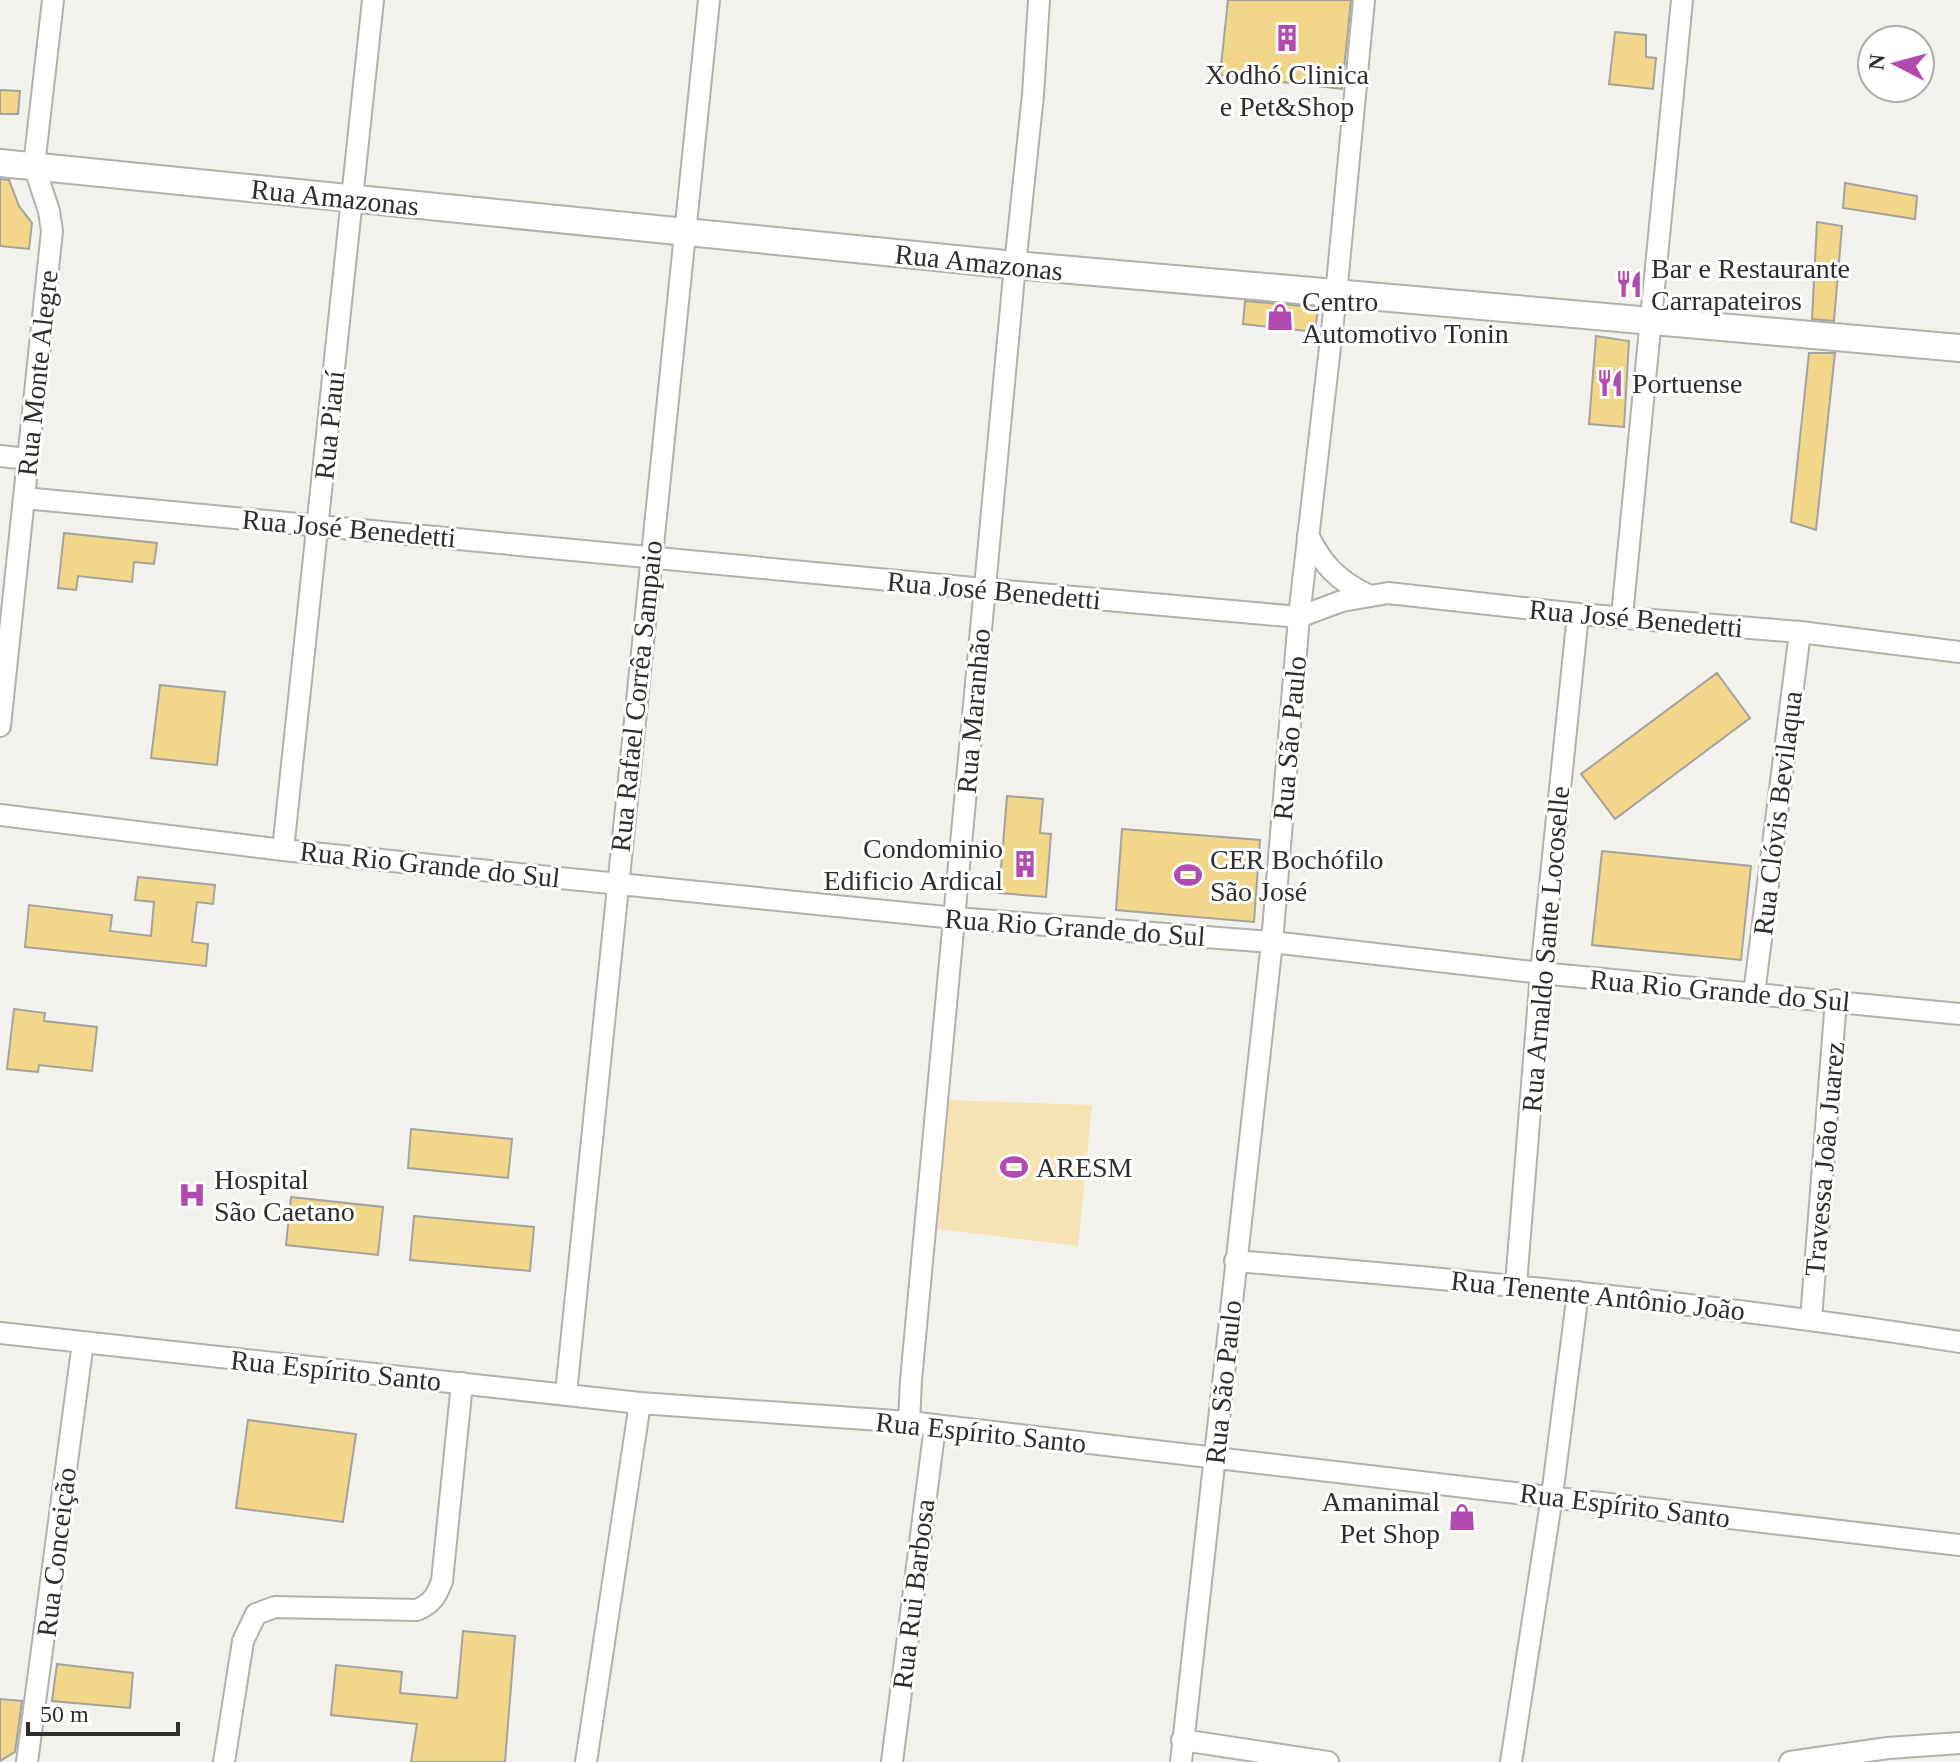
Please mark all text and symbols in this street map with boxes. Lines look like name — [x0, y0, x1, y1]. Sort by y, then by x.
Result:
building icon: Xodhó Clinica e Pet&Shop — [1272, 23, 1302, 53]
north arrow — [1856, 24, 1936, 104]
text: N — [1863, 53, 1890, 71]
place label: Xodhó Clinica e Pet&Shop — [1205, 59, 1370, 122]
street label: Rua Amazonas — [249, 173, 420, 222]
street label: Rua Amazonas — [893, 238, 1064, 287]
place label: Bar e Restaurante Carrapateiros — [1651, 253, 1850, 316]
street label: Rua Monte Alegre — [11, 269, 64, 478]
restaurant icon: Bar e Restaurante Carrapateiros — [1614, 269, 1644, 299]
place label: Centro Automotivo Tonin — [1302, 286, 1509, 349]
shop icon: Centro Automotivo Tonin — [1265, 302, 1295, 332]
restaurant icon: Portuense — [1595, 368, 1625, 398]
place label: Portuense — [1632, 368, 1742, 399]
street label: Rua Piauí — [308, 369, 351, 481]
street label: Rua José Benedetti — [241, 504, 457, 553]
street label: Rua Rafael Corrêa Sampaio — [605, 539, 668, 853]
street label: Rua José Benedetti — [886, 566, 1102, 615]
street label: Rua José Benedetti — [1528, 594, 1744, 643]
street label: Rua Maranhão — [951, 627, 996, 795]
street label: Rua São Paulo — [1267, 655, 1312, 822]
street label: Rua Clóvis Bevilaqua — [1747, 689, 1808, 937]
street label: Rua Arnaldo Sante Locoselle — [1516, 785, 1575, 1113]
place label: Condominio Edificio Ardical — [823, 833, 1003, 896]
street label: Rua Rio Grande do Sul — [298, 835, 562, 894]
place label: CER Bochófilo São José — [1210, 844, 1383, 907]
building icon: Condominio Edificio Ardical — [1010, 849, 1040, 879]
sports icon: CER Bochófilo São José — [1173, 860, 1203, 890]
street label: Rua Rio Grande do Sul — [944, 903, 1207, 952]
street label: Rua Rio Grande do Sul — [1588, 964, 1852, 1017]
street label: Travessa João Juarez — [1799, 1040, 1850, 1278]
sports icon: ARESM — [999, 1152, 1029, 1182]
place label: ARESM — [1036, 1152, 1133, 1183]
place label: Hospital São Caetano — [214, 1164, 355, 1227]
hospital icon: Hospital São Caetano — [177, 1180, 207, 1210]
street label: Rua Tenente Antônio João — [1449, 1265, 1746, 1326]
street label: Rua São Paulo — [1199, 1298, 1248, 1466]
street label: Rua Espírito Santo — [229, 1344, 443, 1397]
street label: Rua Espírito Santo — [874, 1406, 1088, 1459]
street label: Rua Conceição — [31, 1466, 82, 1638]
street label: Rua Espírito Santo — [1518, 1477, 1732, 1534]
place label: Amanimal Pet Shop — [1322, 1486, 1440, 1549]
street label: Rua Rui Barbosa — [886, 1497, 941, 1691]
shop icon: Amanimal Pet Shop — [1447, 1502, 1477, 1532]
scale bar — [28, 1686, 178, 1736]
text: 50 m — [40, 1701, 89, 1727]

